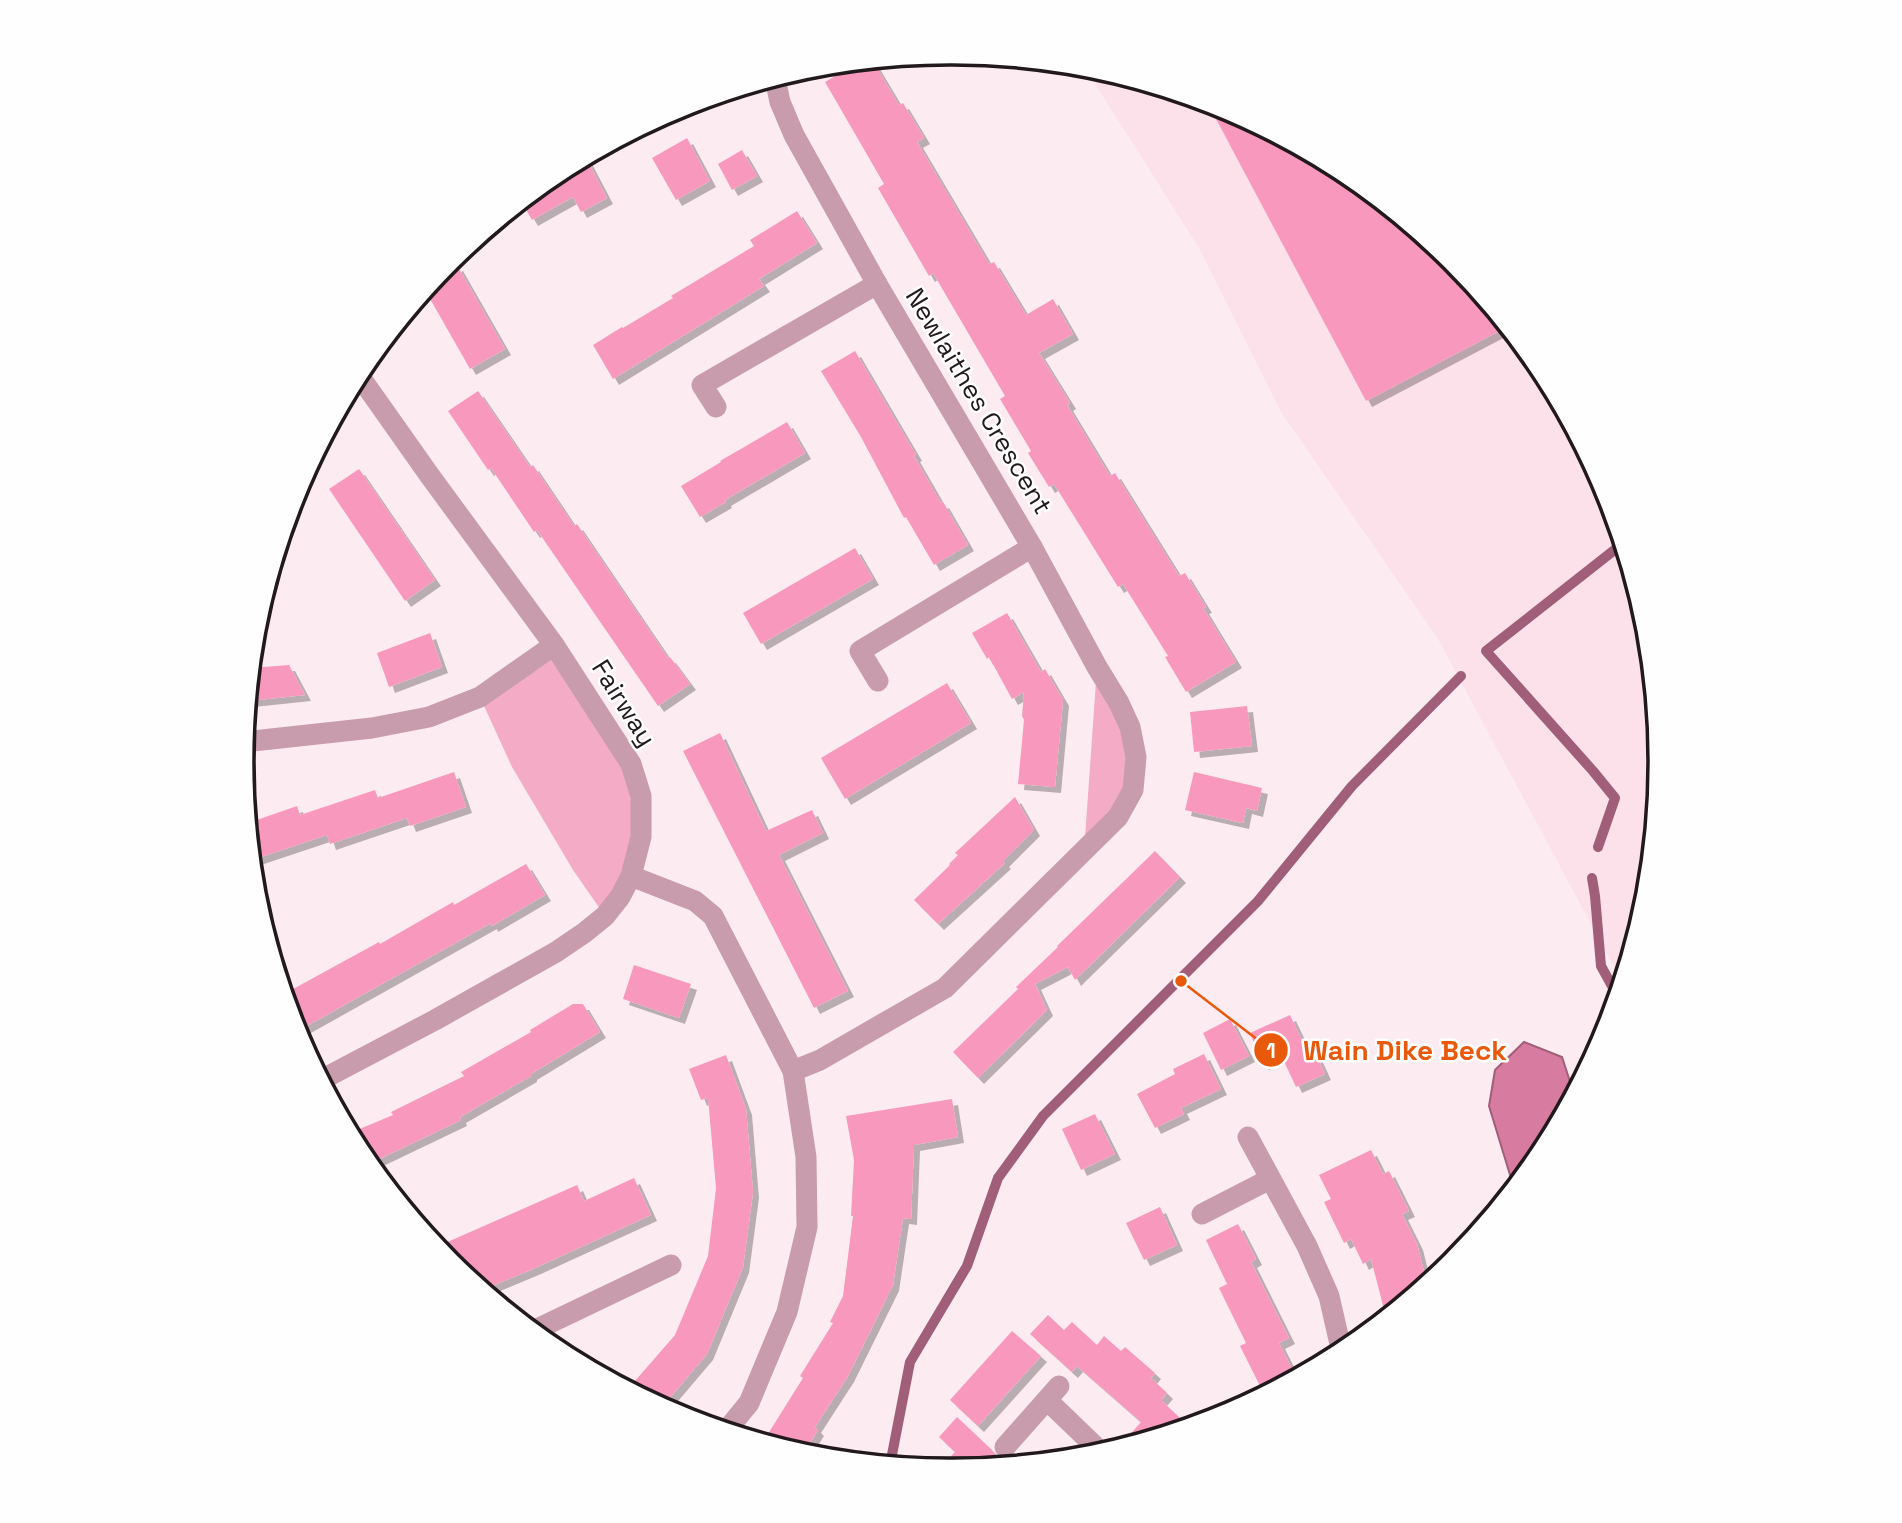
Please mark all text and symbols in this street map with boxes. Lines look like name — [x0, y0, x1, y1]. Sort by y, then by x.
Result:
street label: Newlaithes Crescent — [898, 282, 1060, 520]
street label: Fairway — [584, 653, 664, 753]
callout: Wain Dike Beck — [1254, 1026, 1521, 1075]
text: Wain Dike Beck — [1303, 1032, 1507, 1068]
text: 1 — [1266, 1037, 1276, 1064]

